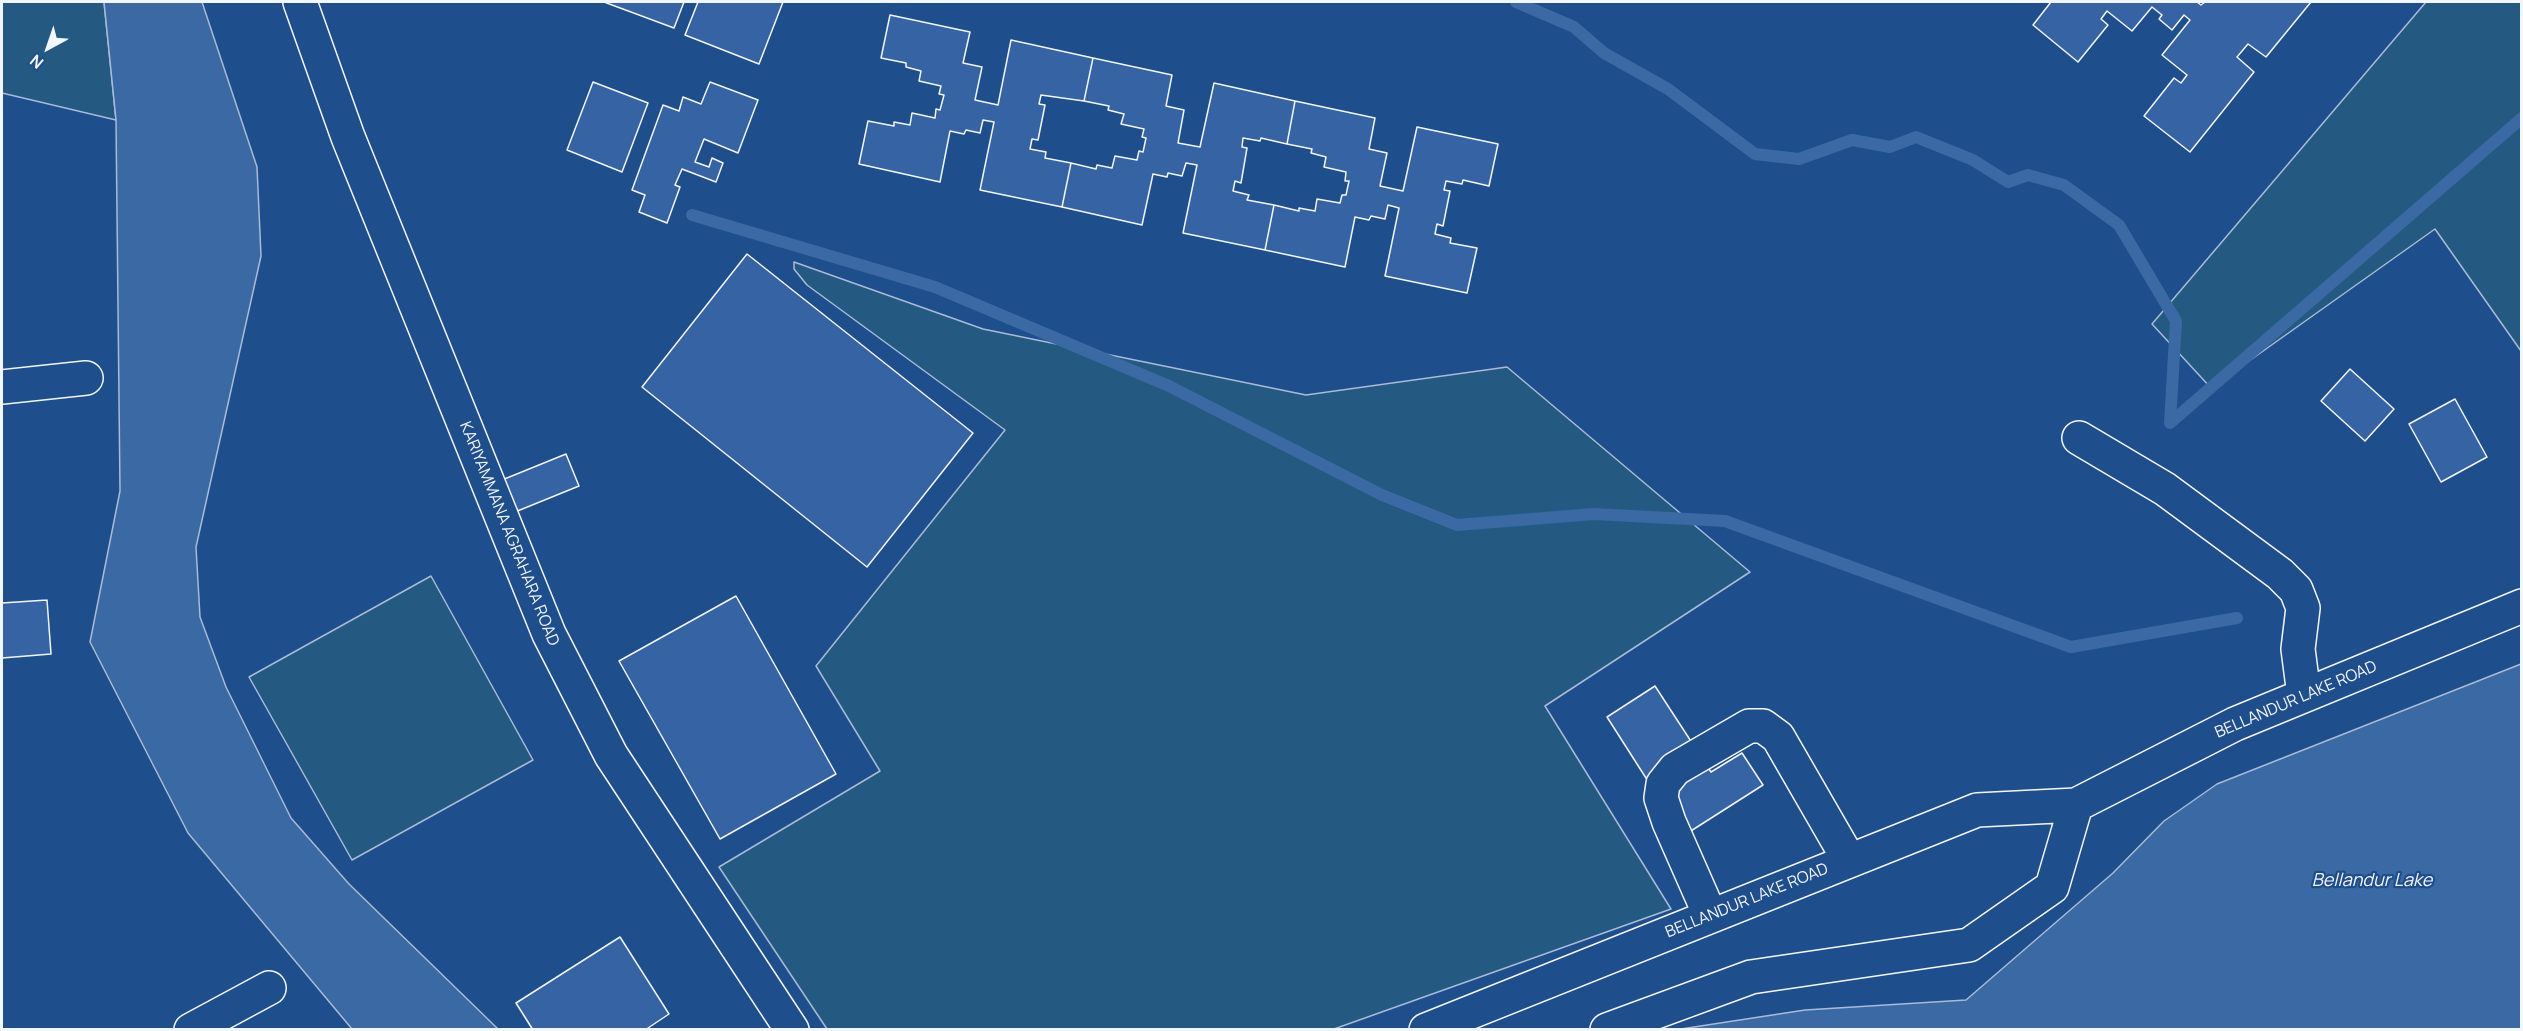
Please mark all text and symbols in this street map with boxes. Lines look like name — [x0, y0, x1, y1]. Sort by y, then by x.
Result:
north arrow — [18, 18, 78, 78]
text: N — [25, 50, 48, 74]
street label: KARIYAMMANA AGRAHARA ROAD — [455, 419, 563, 649]
street label: BELLANDUR LAKE ROAD — [2212, 657, 2380, 743]
street label: BELLANDUR LAKE ROAD — [1663, 860, 1831, 942]
water label: Bellandur Lake — [2312, 870, 2432, 892]

